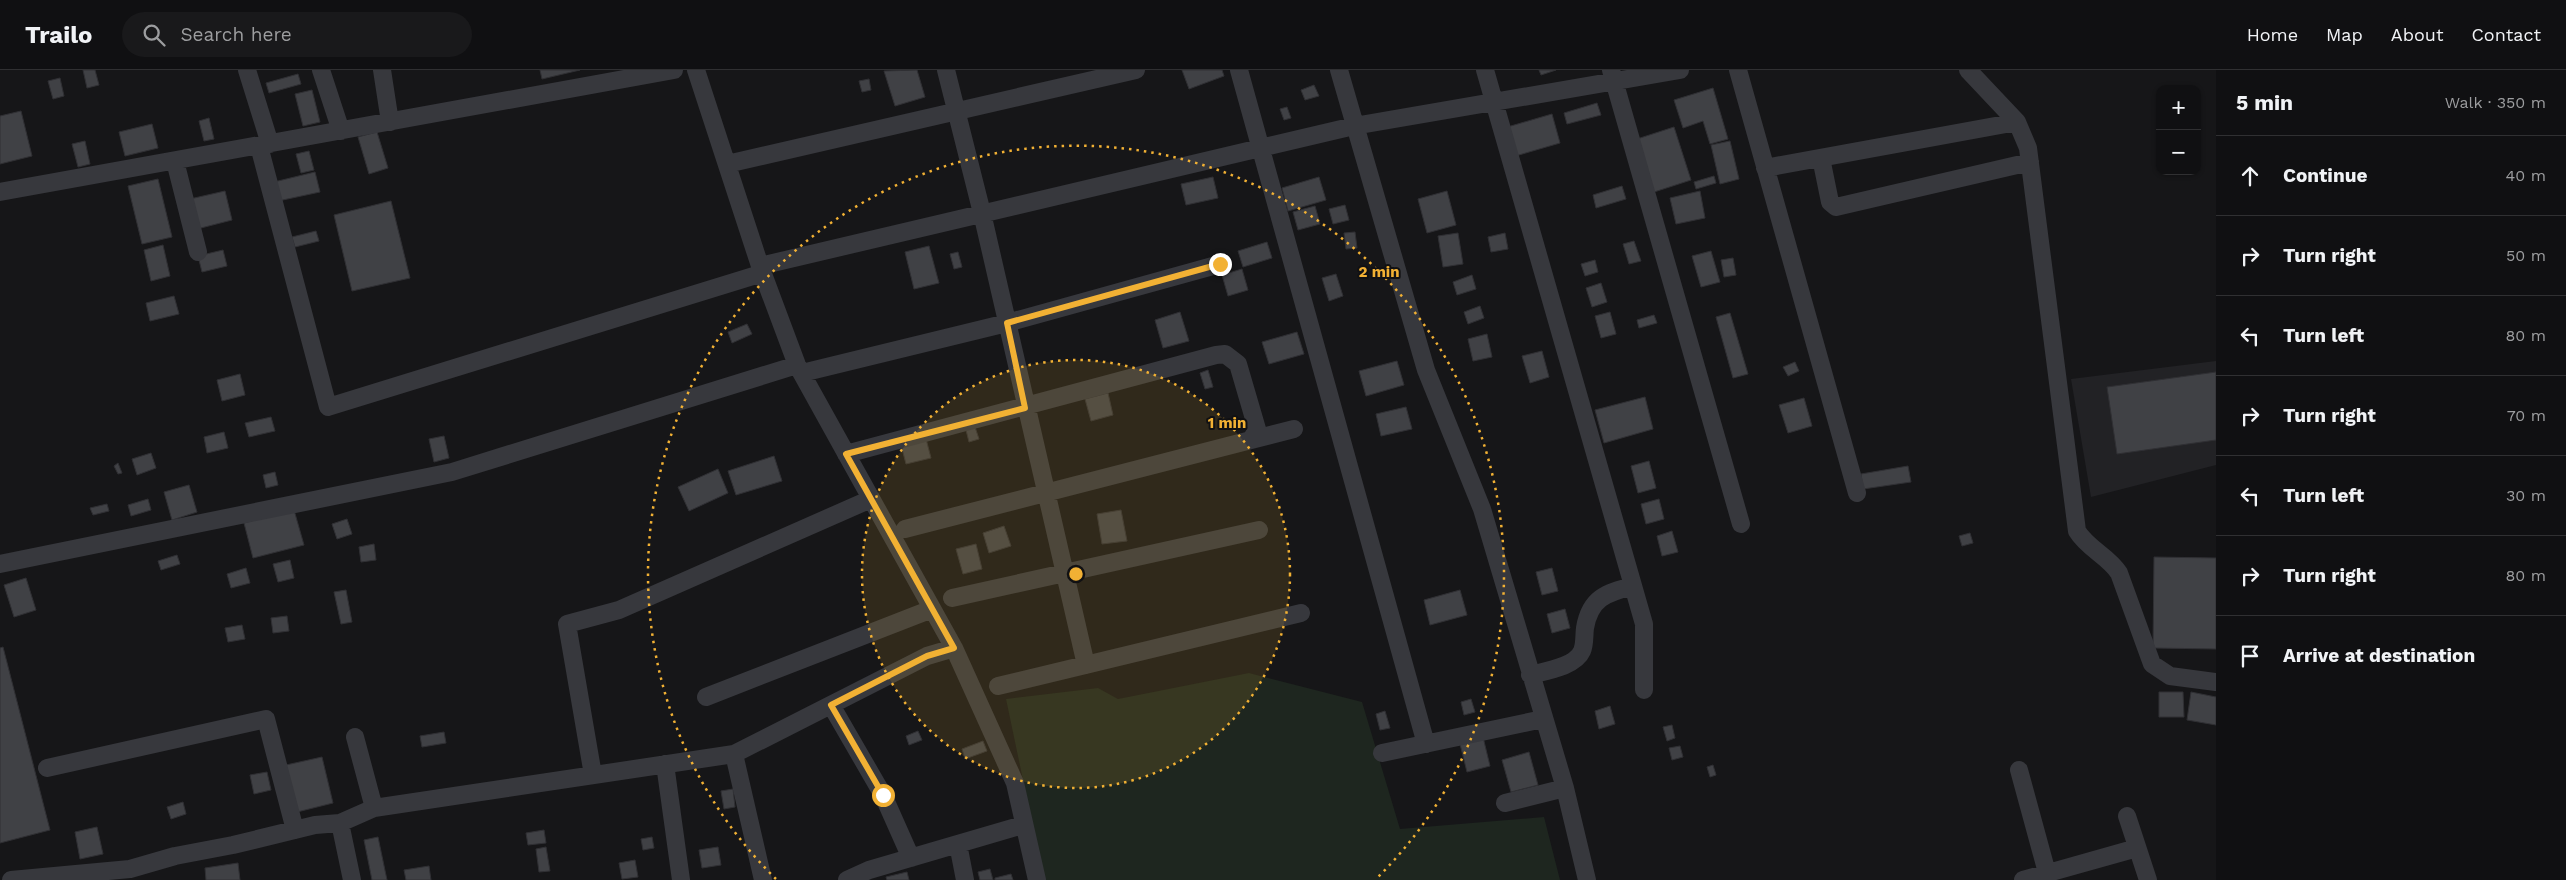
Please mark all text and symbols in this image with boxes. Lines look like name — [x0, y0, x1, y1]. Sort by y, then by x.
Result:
search box — [122, 12, 472, 57]
text: Trailo — [25, 21, 92, 49]
icon: search — [140, 21, 168, 49]
text: Search here — [180, 23, 292, 46]
text: Home — [2247, 24, 2298, 45]
text: Map — [2326, 24, 2363, 45]
text: About — [2391, 24, 2443, 45]
text: Contact — [2471, 24, 2541, 45]
map controls — [2156, 85, 2201, 175]
button: + — [2156, 85, 2201, 130]
text: 5 min — [2236, 90, 2293, 115]
text: Walk · 350 m — [2445, 93, 2546, 112]
button: − — [2156, 130, 2201, 175]
icon: ahead — [2236, 162, 2264, 190]
text: Continue — [2283, 164, 2367, 187]
text: 40 m — [2506, 166, 2546, 185]
icon: right — [2236, 242, 2264, 270]
text: Turn right — [2283, 244, 2376, 267]
text: 50 m — [2506, 246, 2546, 265]
route end — [1209, 253, 1232, 276]
text: 2 min — [1358, 263, 1400, 281]
icon: left — [2236, 322, 2264, 350]
text: Turn left — [2283, 324, 2364, 347]
text: 80 m — [2505, 326, 2546, 345]
icon: right — [2236, 402, 2264, 430]
text: Turn right — [2283, 404, 2376, 427]
text: 70 m — [2507, 406, 2546, 425]
text: 1 min — [1208, 414, 1246, 432]
icon: left — [2236, 482, 2264, 510]
text: Turn left — [2283, 484, 2364, 507]
text: 30 m — [2506, 486, 2546, 505]
icon: right — [2236, 562, 2264, 590]
text: Turn right — [2283, 564, 2376, 587]
centre of rings — [1067, 565, 1085, 583]
text: 80 m — [2505, 566, 2546, 585]
icon: arrive — [2236, 642, 2264, 670]
text: Arrive at destination — [2283, 644, 2475, 667]
route start — [872, 784, 895, 807]

